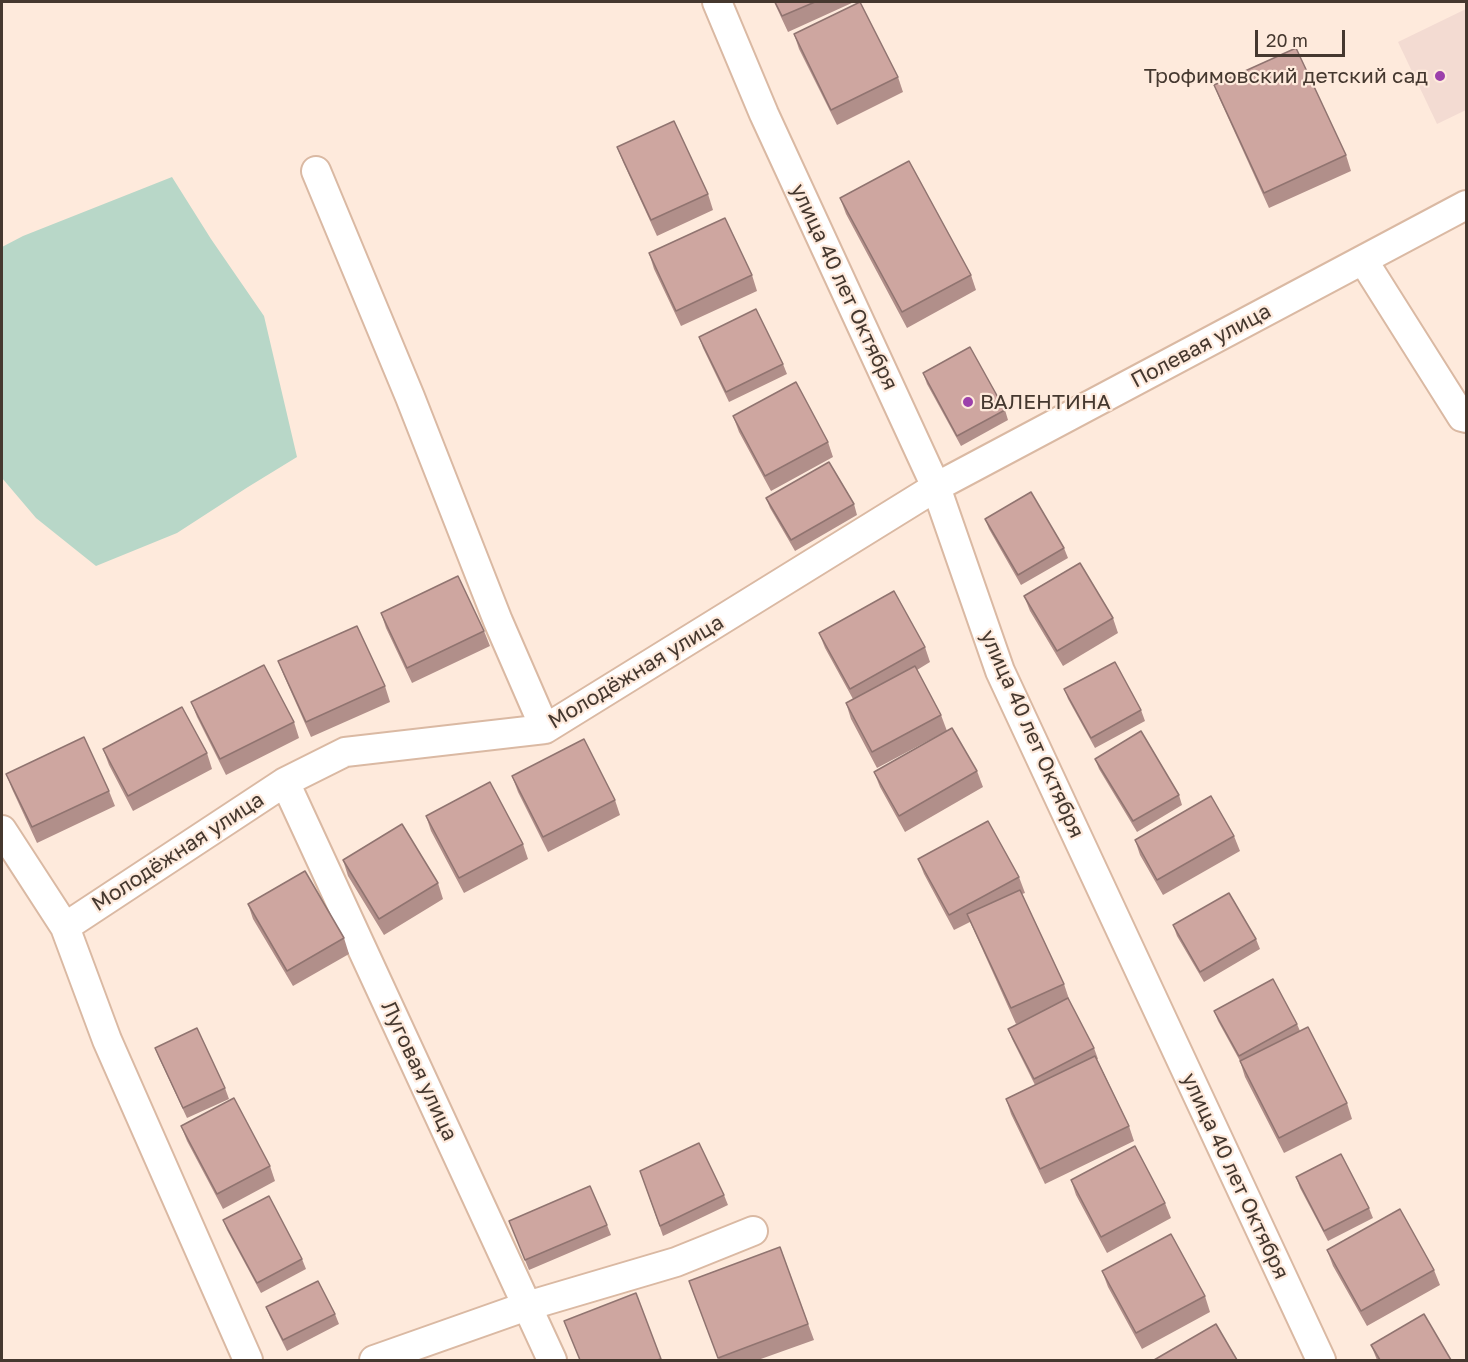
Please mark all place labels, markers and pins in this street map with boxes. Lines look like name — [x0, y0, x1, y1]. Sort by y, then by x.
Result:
place label: Трофимовский детский сад — [1144, 63, 1428, 89]
marker: Трофимовский детский сад — [1433, 69, 1447, 83]
place label: ВАЛЕНТИНА — [980, 389, 1111, 415]
marker: ВАЛЕНТИНА — [961, 395, 975, 409]

